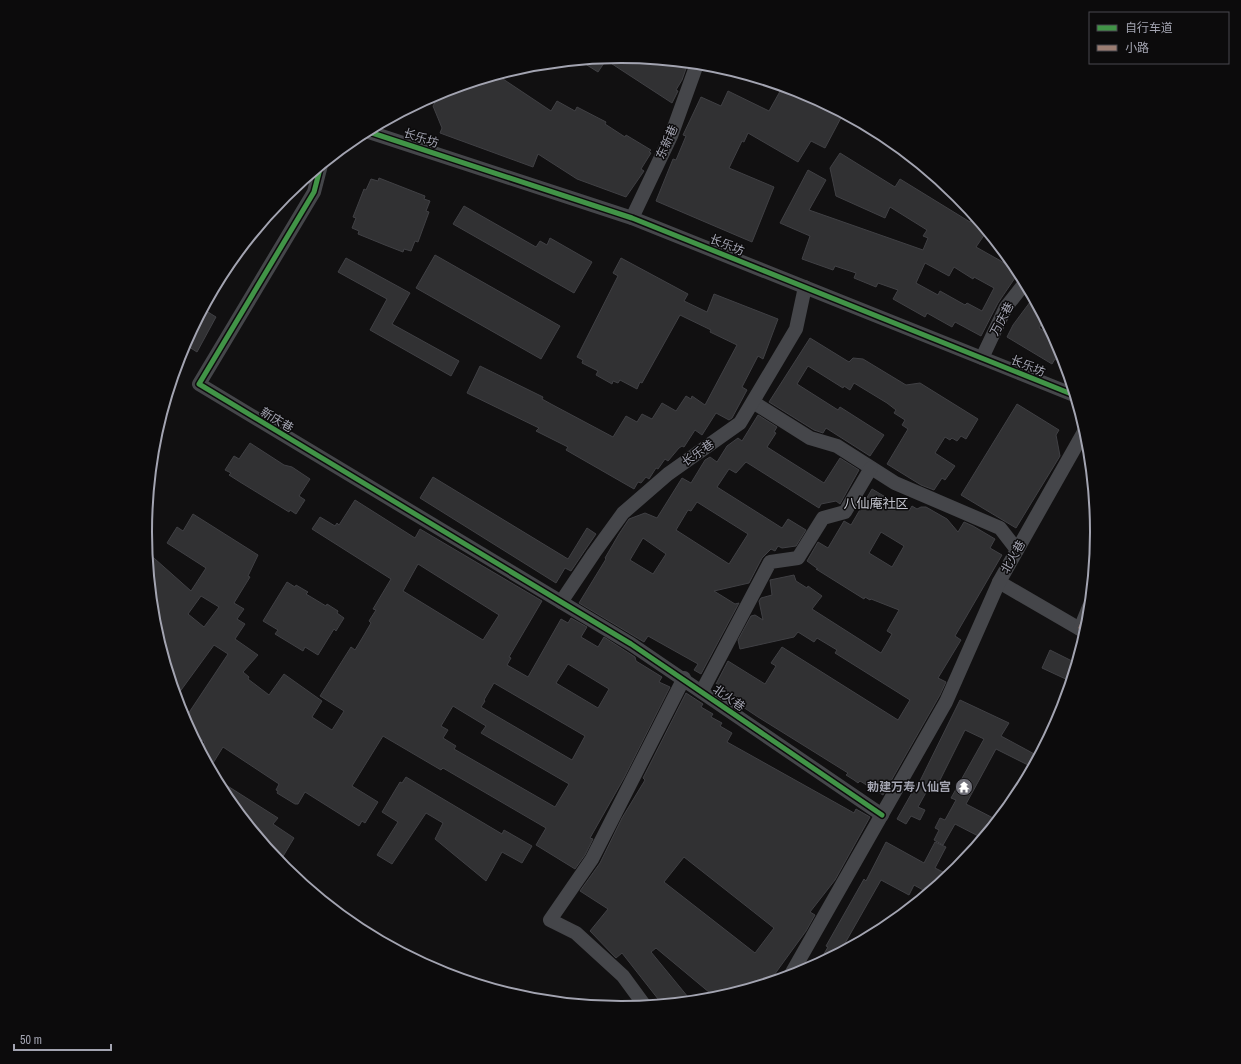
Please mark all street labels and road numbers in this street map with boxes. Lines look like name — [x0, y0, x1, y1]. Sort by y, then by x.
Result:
street label: 东新巷 — [652, 122, 682, 162]
street label: 长乐坊 — [401, 125, 441, 151]
street label: 长乐坊 — [707, 231, 747, 259]
street label: 万庆巷 — [986, 299, 1018, 339]
street label: 长乐坊 — [1008, 352, 1048, 380]
street label: 新庆巷 — [257, 404, 297, 436]
street label: 长乐巷 — [679, 436, 717, 470]
street label: 北火巷 — [997, 537, 1029, 577]
street label: 北火巷 — [710, 681, 748, 715]

